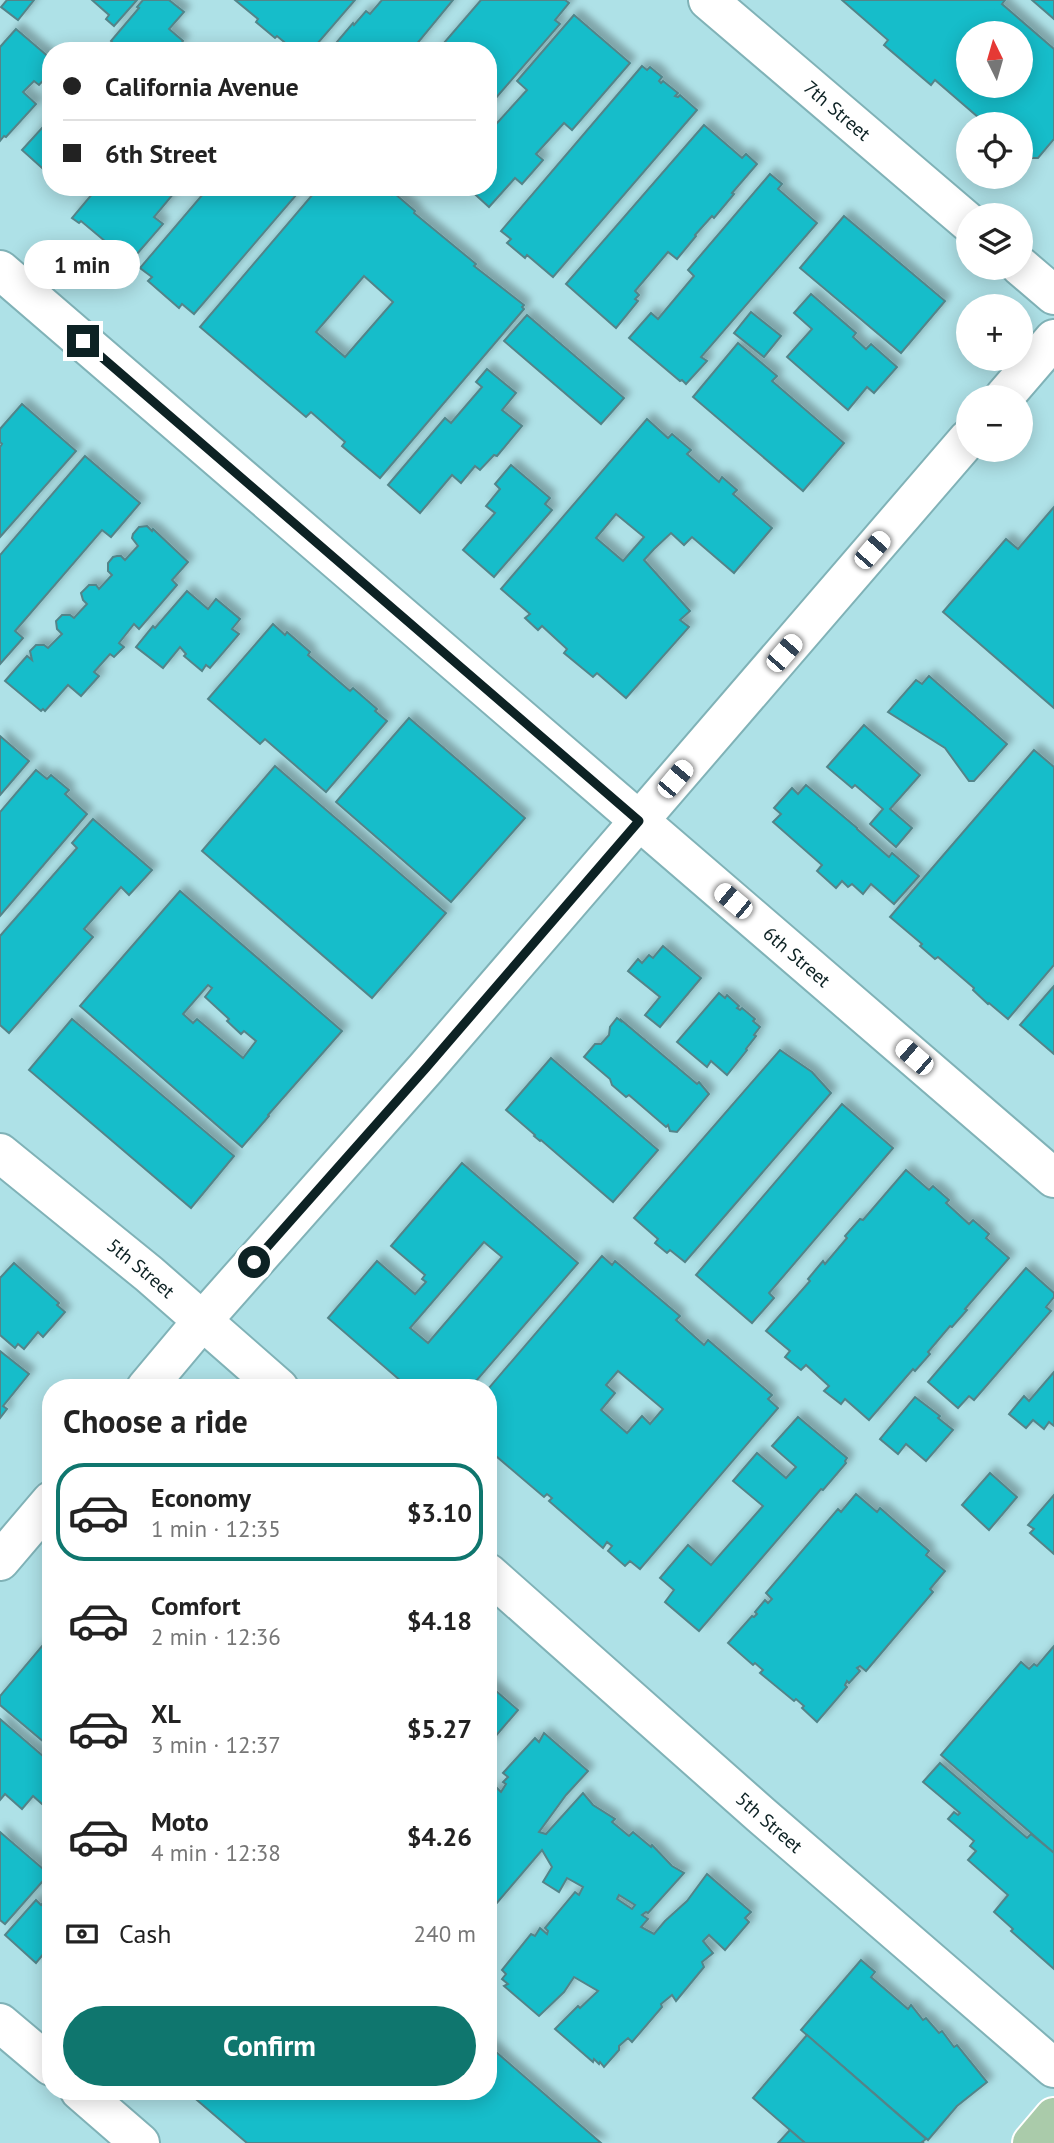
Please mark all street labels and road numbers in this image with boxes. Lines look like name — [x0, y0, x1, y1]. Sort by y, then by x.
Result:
street label: 7th Street — [799, 75, 876, 146]
street label: 6th Street — [759, 921, 836, 992]
street label: 5th Street — [102, 1233, 180, 1303]
street label: 5th Street — [731, 1787, 808, 1858]

